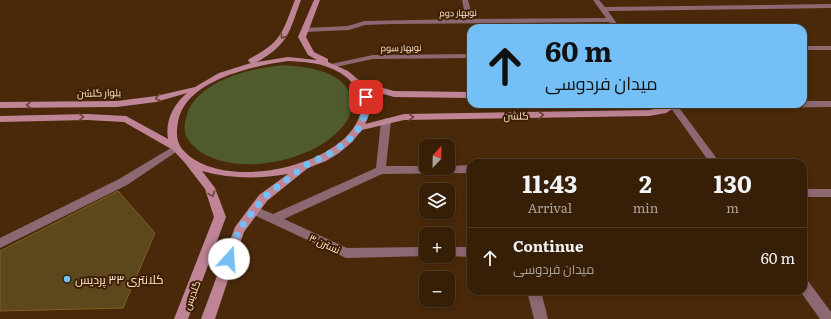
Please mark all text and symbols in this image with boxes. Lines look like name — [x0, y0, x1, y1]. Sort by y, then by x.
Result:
street label: نوبهار دوم — [439, 5, 477, 19]
text: 60 m — [545, 29, 612, 71]
one-way arrow — [281, 32, 288, 39]
street label: نوبهار سوم — [380, 40, 422, 54]
icon: ahead — [479, 40, 531, 92]
text: میدان فردوسی — [545, 69, 658, 96]
pin — [349, 80, 383, 114]
street label: بلوار گلشن — [77, 84, 121, 100]
icon: arrive — [355, 86, 377, 108]
one-way arrow — [155, 94, 162, 102]
one-way arrow — [26, 101, 32, 109]
street label: گلشن — [503, 107, 529, 123]
one-way arrow — [538, 111, 544, 119]
one-way arrow — [78, 113, 84, 121]
one-way arrow — [408, 113, 414, 121]
north arrow — [419, 139, 455, 175]
map controls — [419, 139, 455, 307]
text: 11:43 — [522, 165, 577, 200]
text: 2 — [639, 165, 652, 200]
text: 130 — [714, 165, 752, 200]
button: layers — [419, 183, 455, 219]
one-way arrow — [207, 191, 215, 198]
text: Arrival — [528, 198, 572, 217]
text: min — [633, 198, 658, 217]
text: m — [726, 198, 739, 217]
button: + — [419, 227, 455, 263]
street label: نسترن ۳ — [307, 229, 343, 257]
text: Continue — [513, 234, 583, 257]
position arrow — [208, 238, 250, 280]
text: 60 m — [761, 246, 795, 269]
icon: ahead — [479, 247, 501, 269]
text: میدان فردوسی — [513, 259, 594, 278]
place label: کلانتری ۳۳ پردیس — [75, 270, 163, 289]
button: − — [419, 271, 455, 307]
marker: کلانتری ۳۳ پردیس — [62, 274, 72, 284]
street label: گلدیس — [179, 278, 203, 312]

